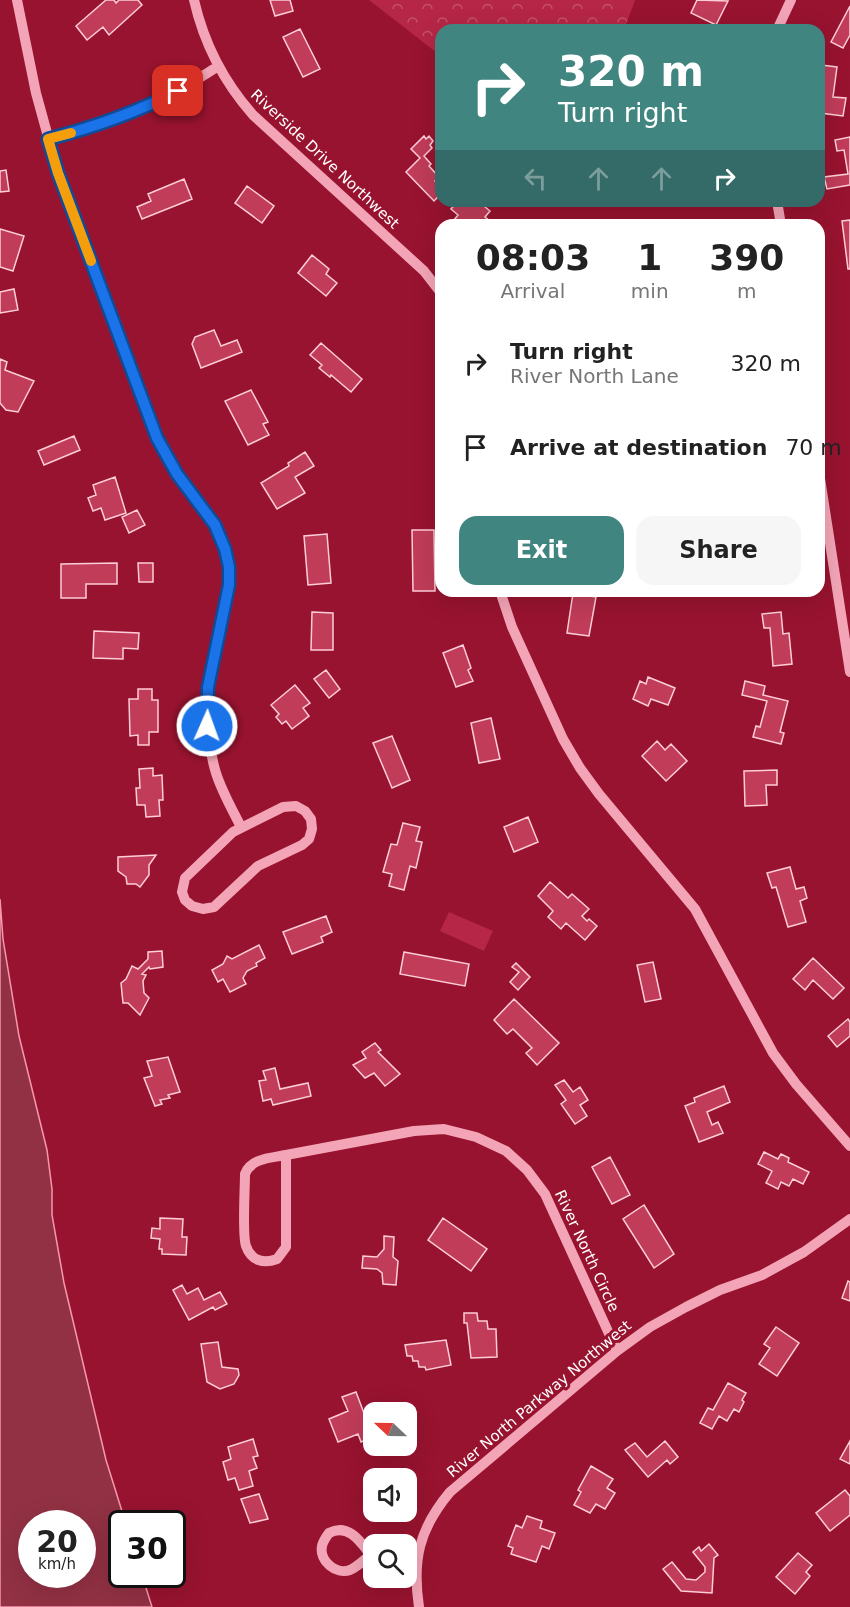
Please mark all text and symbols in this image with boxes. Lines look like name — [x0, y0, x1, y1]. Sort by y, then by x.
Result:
text: 320 m — [558, 47, 704, 96]
icon: right — [459, 48, 537, 126]
pin — [152, 65, 203, 116]
icon: arrive — [161, 74, 194, 107]
street label: Riverside Drive Northwest — [247, 85, 403, 233]
text: Turn right — [558, 97, 687, 128]
icon: left — [519, 162, 552, 195]
icon: ahead — [582, 162, 615, 195]
icon: ahead — [645, 162, 678, 195]
icon: right — [708, 162, 741, 195]
text: 08:03 — [476, 237, 590, 278]
text: 1 — [637, 237, 662, 278]
text: 390 — [709, 237, 784, 278]
text: Arrival — [500, 279, 565, 303]
text: min — [631, 279, 669, 303]
text: m — [737, 279, 757, 303]
text: Turn right — [510, 339, 633, 364]
icon: right — [459, 347, 492, 380]
text: 320 m — [731, 351, 801, 376]
text: River North Lane — [510, 364, 679, 388]
icon: arrive — [459, 431, 492, 464]
text: Arrive at destination — [510, 435, 767, 460]
text: 70 m — [785, 435, 842, 460]
button: Exit — [459, 516, 624, 585]
button: Share — [636, 516, 801, 585]
position arrow — [175, 694, 239, 758]
street label: River North Circle — [551, 1187, 623, 1315]
street label: River North Parkway Northwest — [443, 1316, 635, 1481]
north arrow — [363, 1402, 417, 1456]
map controls — [363, 1402, 417, 1588]
button: sound — [363, 1468, 417, 1522]
speed limit sign: 30 — [108, 1510, 186, 1588]
text: 20 — [36, 1524, 78, 1559]
button: search — [363, 1534, 417, 1588]
text: km/h — [38, 1555, 76, 1573]

